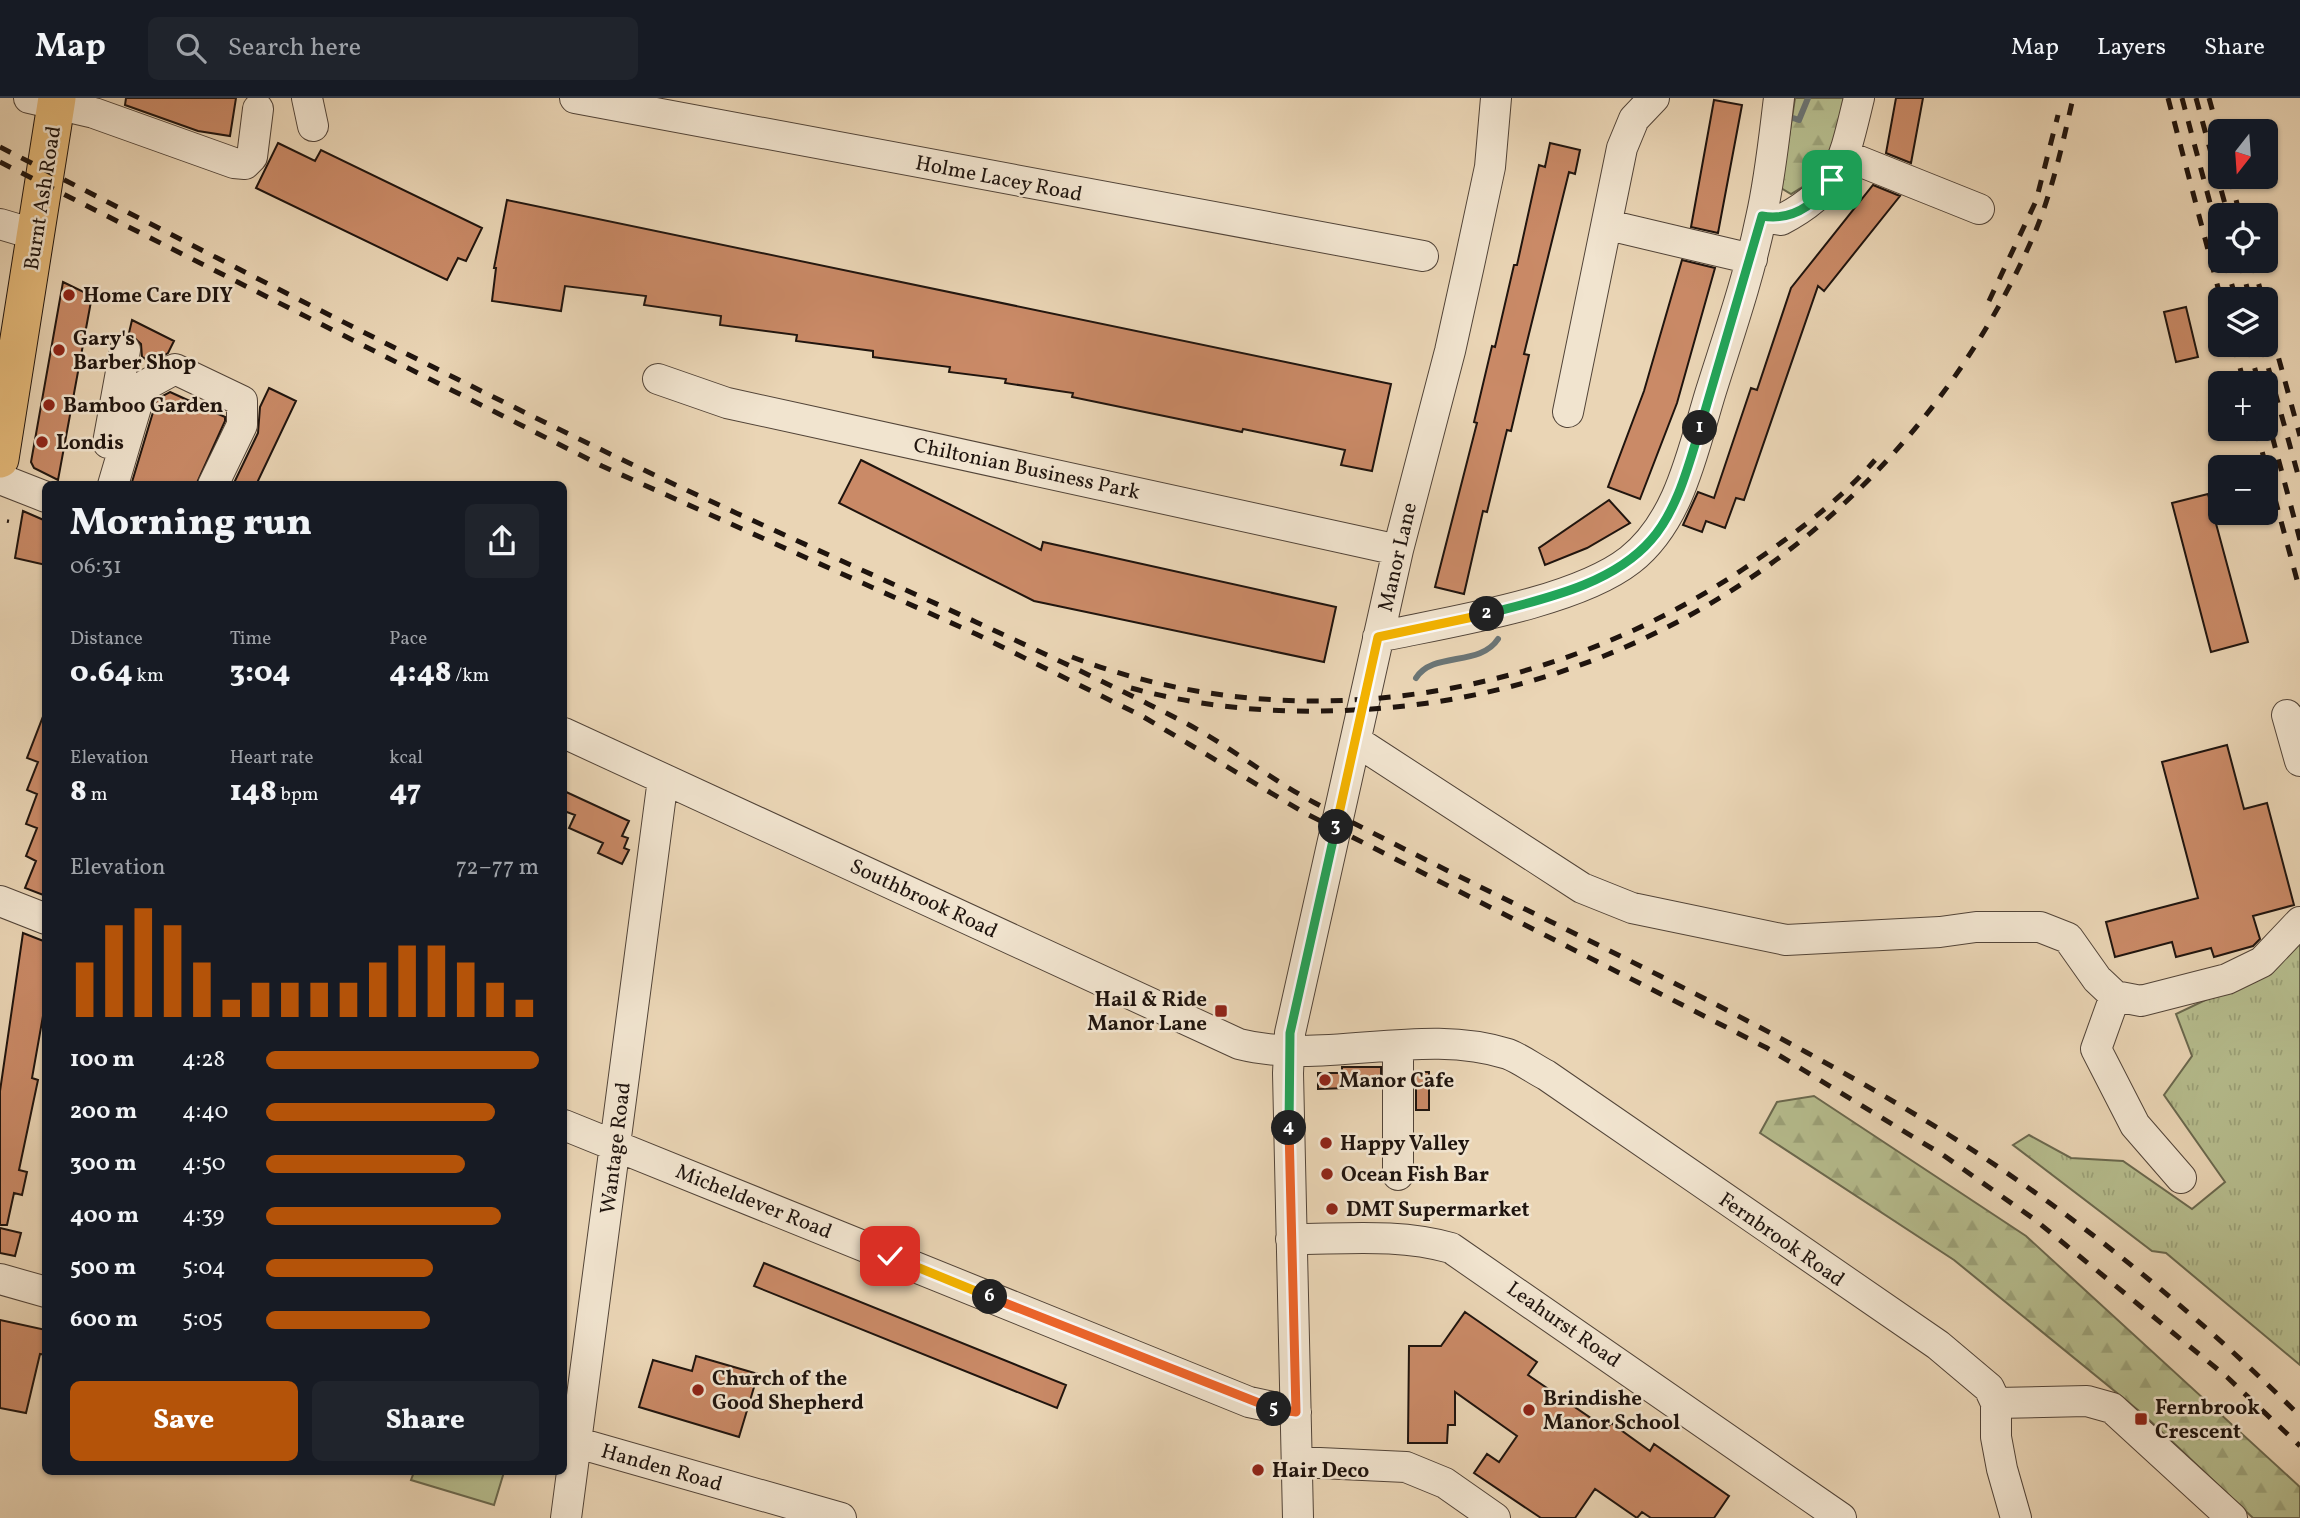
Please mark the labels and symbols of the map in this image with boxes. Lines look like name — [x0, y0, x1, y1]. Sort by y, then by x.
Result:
north arrow — [2208, 119, 2278, 189]
street label: Burnt Ash Road — [18, 124, 69, 272]
street label: Holme Lacey Road — [913, 149, 1085, 210]
pin — [1802, 150, 1862, 210]
place label: Home Care DIY — [83, 282, 233, 311]
marker: Home Care DIY — [61, 287, 77, 303]
place label: Gary's Barber Shop — [73, 325, 196, 378]
marker: Gary's Barber Shop — [51, 342, 67, 358]
place label: Bamboo Garden — [63, 392, 224, 421]
marker: Bamboo Garden — [41, 397, 57, 413]
pin: 1 — [1682, 410, 1718, 446]
place label: Londis — [56, 429, 124, 458]
street label: Chiltonian Business Park — [911, 431, 1143, 508]
marker: Londis — [34, 434, 50, 450]
street label: Manor Lane — [1372, 500, 1425, 615]
pin: 2 — [1470, 596, 1504, 632]
pin: 3 — [1318, 810, 1354, 844]
street label: Southbrook Road — [845, 852, 1002, 946]
place label: Hail & Ride Manor Lane — [1087, 986, 1207, 1039]
marker: Hail & Ride Manor Lane — [1213, 1003, 1229, 1019]
place label: Manor Cafe — [1339, 1067, 1454, 1096]
marker: Manor Cafe — [1317, 1072, 1333, 1088]
street label: Wantage Road — [594, 1081, 639, 1216]
pin: 4 — [1272, 1110, 1306, 1146]
place label: Happy Valley — [1340, 1130, 1470, 1159]
marker: Happy Valley — [1318, 1135, 1334, 1151]
street label: Micheldever Road — [671, 1158, 836, 1247]
place label: Ocean Fish Bar — [1341, 1161, 1489, 1190]
marker: Ocean Fish Bar — [1319, 1166, 1335, 1182]
street label: Fernbrook Road — [1712, 1186, 1850, 1294]
place label: DMT Supermarket — [1346, 1196, 1529, 1225]
marker: DMT Supermarket — [1324, 1201, 1340, 1217]
pin — [860, 1226, 920, 1286]
street label: Leahurst Road — [1500, 1275, 1626, 1375]
pin: 6 — [972, 1280, 1007, 1314]
place label: Church of the Good Shepherd — [712, 1365, 864, 1418]
marker: Church of the Good Shepherd — [690, 1382, 706, 1398]
place label: Brindishe Manor School — [1543, 1385, 1680, 1438]
pin: 5 — [1256, 1392, 1292, 1426]
place label: Fernbrook Crescent — [2155, 1394, 2260, 1447]
marker: Brindishe Manor School — [1521, 1402, 1537, 1418]
marker: Fernbrook Crescent — [2133, 1411, 2149, 1427]
street label: Handen Road — [598, 1437, 726, 1500]
place label: Hair Deco — [1272, 1457, 1369, 1486]
marker: Hair Deco — [1250, 1462, 1266, 1478]

